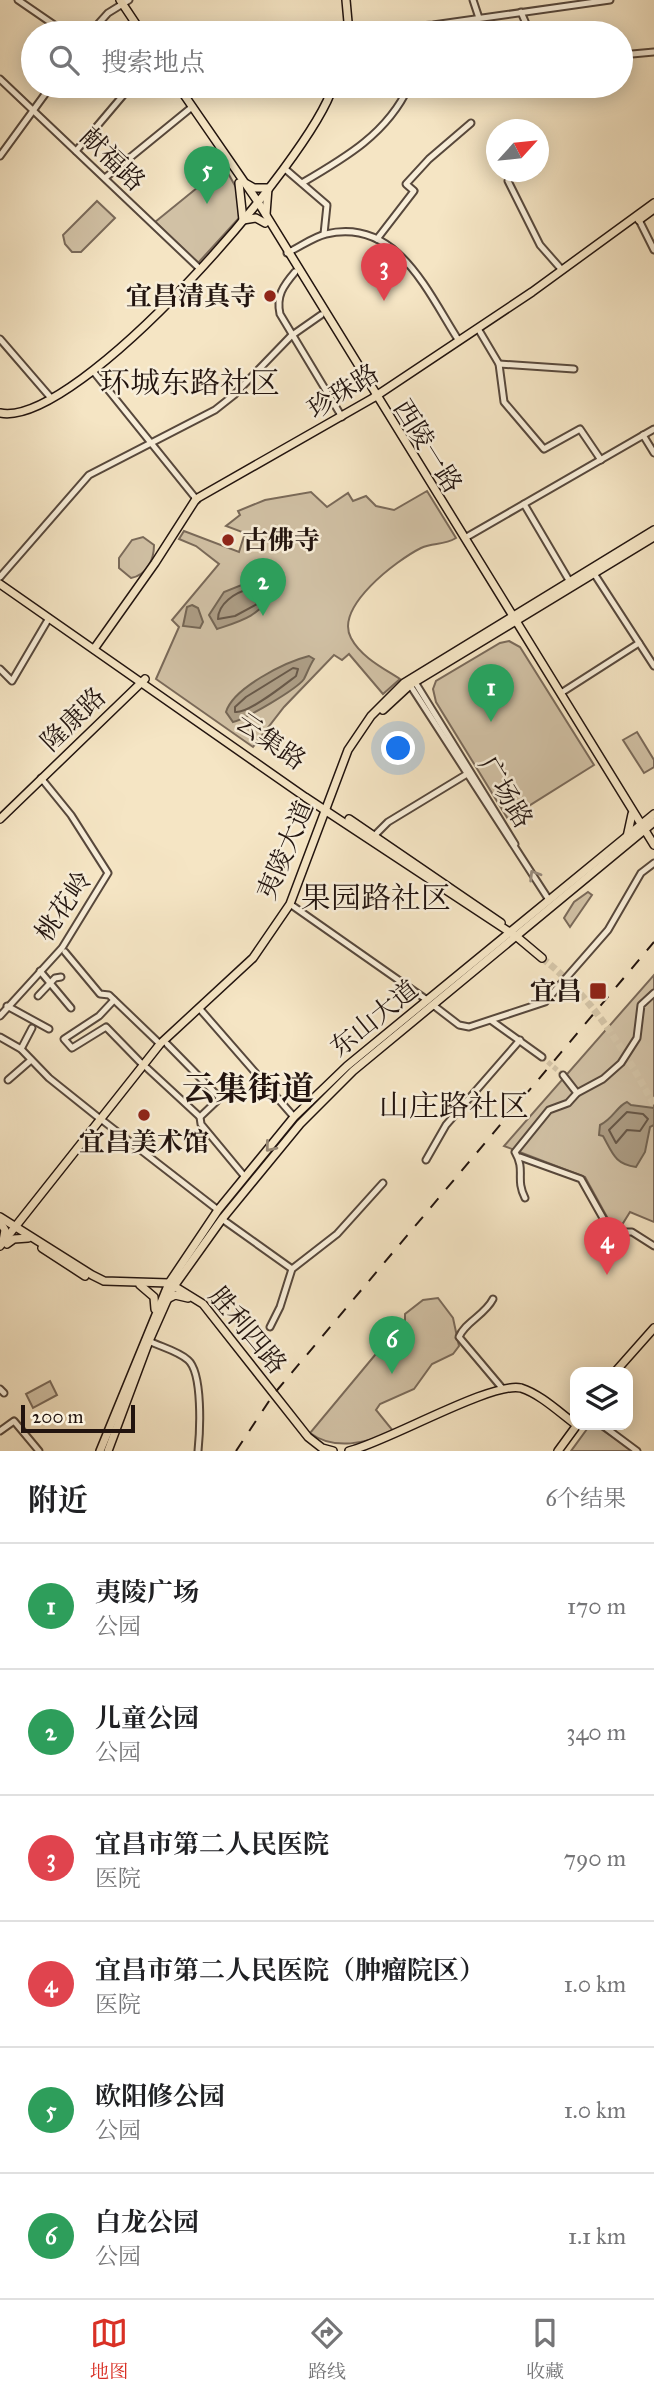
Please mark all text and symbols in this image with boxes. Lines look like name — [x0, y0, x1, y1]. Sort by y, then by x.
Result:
search box — [21, 21, 633, 98]
icon: search — [45, 41, 83, 79]
text: 搜索地点 — [101, 46, 205, 78]
north arrow — [486, 119, 549, 182]
street label: 献福路 — [74, 120, 152, 198]
pin: 5 — [184, 146, 230, 204]
pin: 3 — [361, 243, 407, 301]
place label: 宜昌清真寺 — [126, 280, 256, 312]
marker: 宜昌清真寺 — [262, 288, 278, 304]
street label: 珍珠路 — [301, 357, 385, 425]
district label: 环城东路社区 — [100, 365, 280, 401]
street label: 西陵一路 — [387, 393, 469, 499]
place label: 古佛寺 — [242, 524, 320, 556]
marker: 古佛寺 — [220, 532, 236, 548]
pin: 2 — [240, 558, 286, 616]
pin: 1 — [468, 664, 514, 722]
street label: 隆康路 — [34, 680, 112, 758]
street label: 云集路 — [230, 706, 312, 776]
your location — [381, 731, 415, 765]
street label: 广场路 — [472, 750, 540, 834]
street label: 夷陵大道 — [250, 796, 320, 904]
street label: 桃花岭 — [28, 865, 98, 947]
one-way arrow — [529, 870, 542, 883]
district label: 果园路社区 — [301, 880, 451, 916]
street label: 东山大道 — [324, 973, 424, 1063]
place label: 宜昌 — [530, 975, 582, 1007]
marker: 宜昌 — [588, 981, 608, 1001]
district label: 云集街道 — [182, 1069, 314, 1109]
district label: 山庄路社区 — [379, 1088, 529, 1124]
marker: 宜昌美术馆 — [136, 1107, 152, 1123]
place label: 宜昌美术馆 — [79, 1126, 209, 1158]
one-way arrow — [266, 1138, 278, 1151]
pin: 4 — [584, 1217, 630, 1275]
street label: 胜利四路 — [202, 1280, 294, 1380]
pin: 6 — [369, 1316, 415, 1374]
map controls — [570, 1367, 633, 1430]
button: layers — [570, 1367, 633, 1430]
scale bar — [21, 1402, 135, 1434]
text: 200 m — [32, 1405, 84, 1428]
text: 附近 — [28, 1482, 88, 1518]
text: 6个结果 — [545, 1484, 626, 1512]
text: 夷陵广场 — [95, 1576, 199, 1608]
text: 1 — [46, 1592, 56, 1620]
text: 170 m — [567, 1592, 626, 1620]
text: 公园 — [95, 1612, 141, 1640]
text: 儿童公园 — [95, 1702, 199, 1734]
text: 2 — [45, 1718, 57, 1746]
text: 340 m — [566, 1718, 626, 1746]
text: 公园 — [95, 1738, 141, 1766]
text: 宜昌市第二人民医院 — [95, 1828, 329, 1860]
text: 3 — [46, 1844, 56, 1872]
text: 790 m — [564, 1844, 626, 1872]
text: 医院 — [95, 1864, 141, 1892]
text: 宜昌市第二人民医院（肿瘤院区） — [95, 1954, 485, 1986]
text: 4 — [45, 1970, 57, 1998]
text: 1.0 km — [564, 1970, 626, 1998]
text: 医院 — [95, 1990, 141, 2018]
text: 欧阳修公园 — [95, 2080, 225, 2112]
text: 5 — [46, 2096, 56, 2124]
text: 1.0 km — [564, 2096, 626, 2124]
text: 公园 — [95, 2116, 141, 2144]
text: 白龙公园 — [95, 2206, 199, 2238]
text: 6 — [45, 2222, 57, 2250]
text: 1.1 km — [568, 2222, 626, 2250]
text: 公园 — [95, 2242, 141, 2270]
tab: 地图 — [90, 2314, 128, 2383]
tab: 路线 — [308, 2314, 346, 2383]
tab: 收藏 — [526, 2314, 564, 2383]

